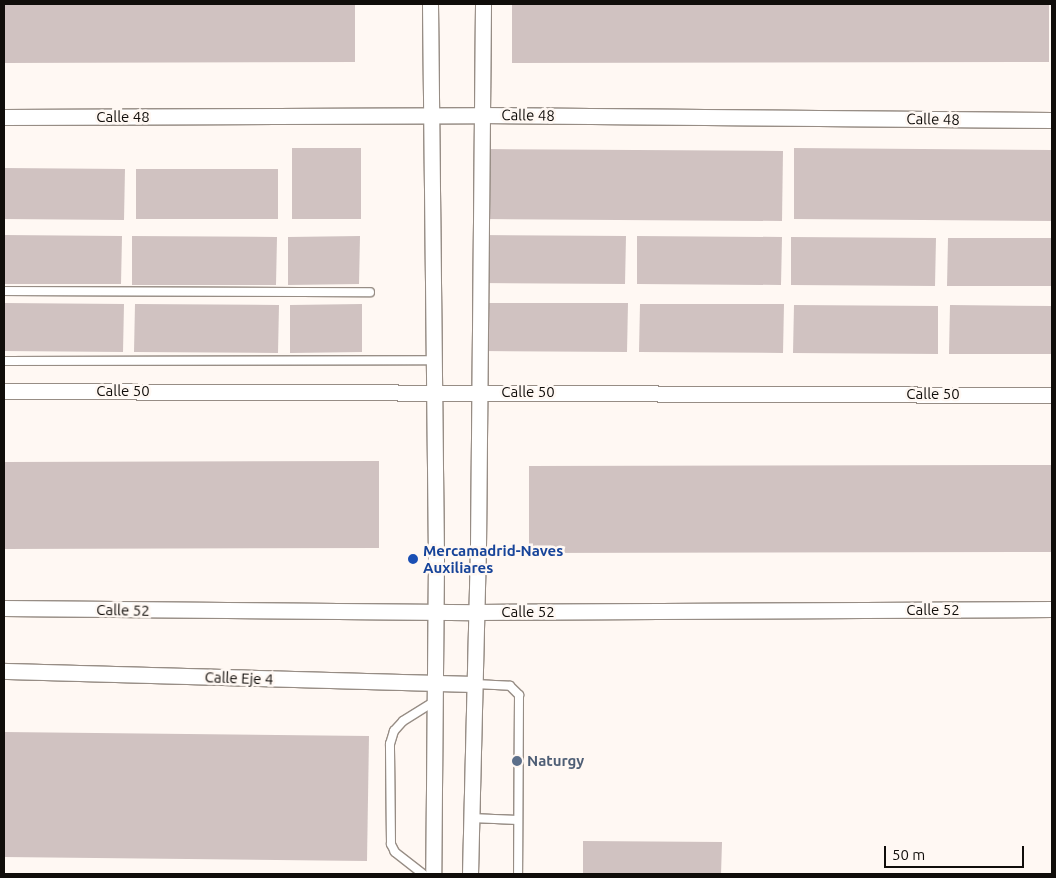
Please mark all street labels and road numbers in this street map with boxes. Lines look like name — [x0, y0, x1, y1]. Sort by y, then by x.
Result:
street label: Calle 48 — [501, 106, 555, 124]
street label: Calle 48 — [96, 108, 150, 126]
street label: Calle 48 — [906, 110, 960, 128]
street label: Calle 50 — [96, 382, 150, 400]
street label: Calle 50 — [501, 383, 555, 401]
street label: Calle 50 — [906, 385, 960, 403]
street label: Calle 52 — [96, 601, 150, 619]
street label: Calle 52 — [906, 601, 960, 619]
street label: Calle 52 — [501, 603, 555, 621]
street label: Calle Eje 4 — [204, 668, 274, 688]

